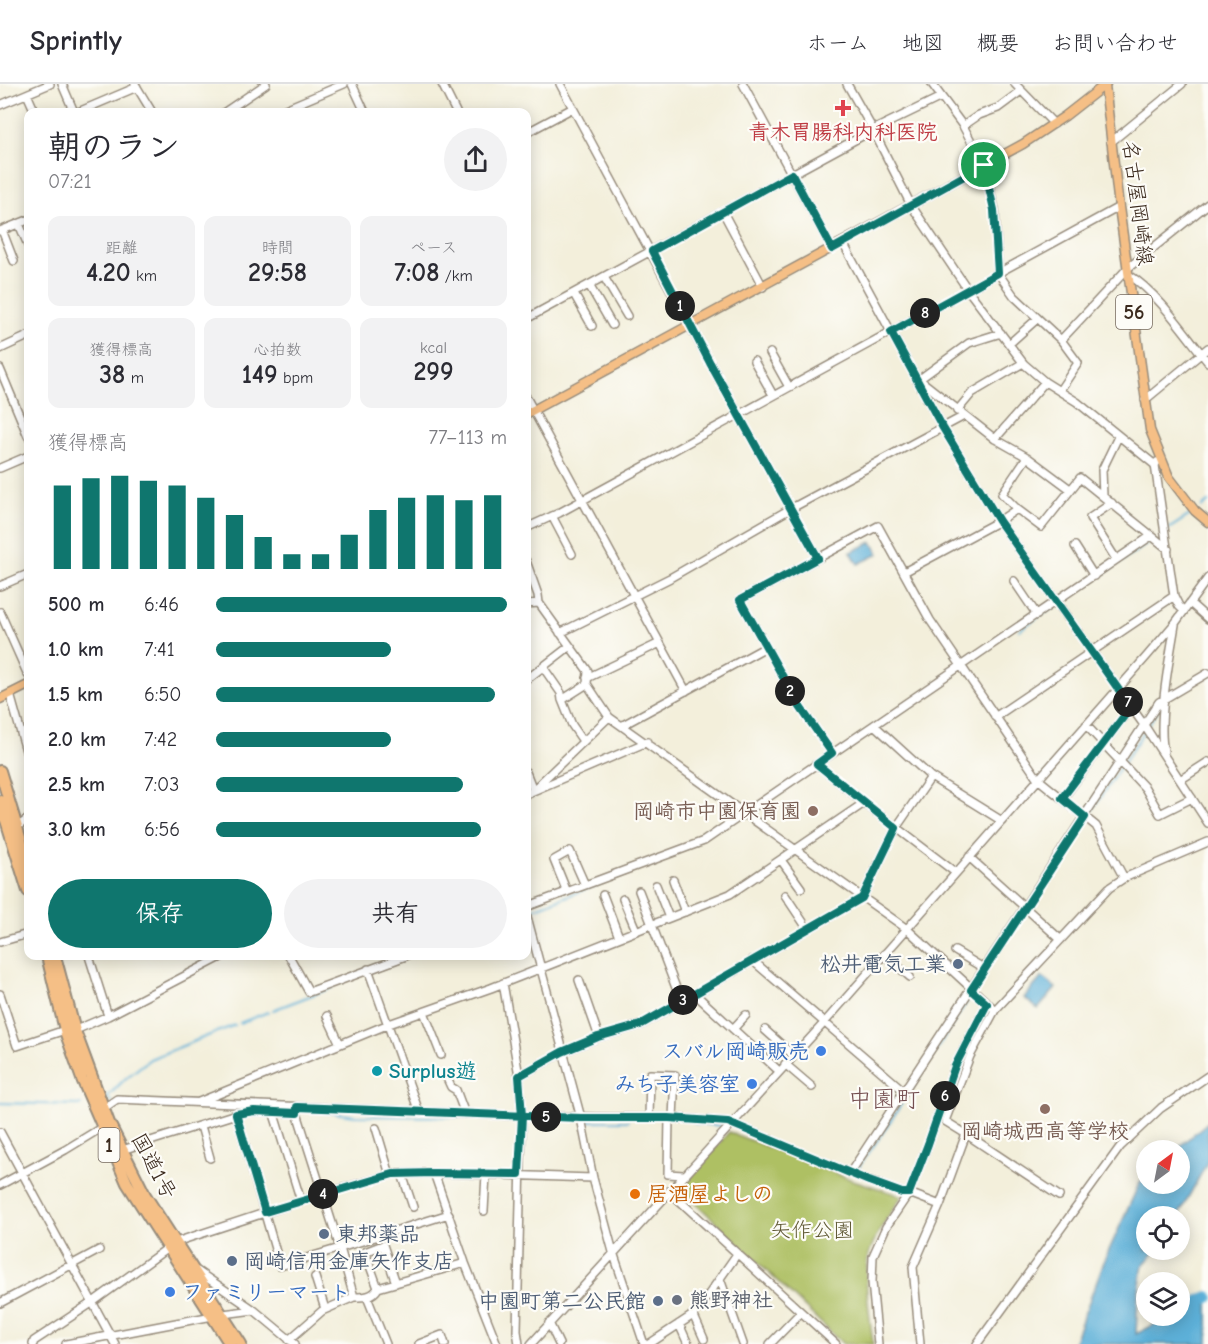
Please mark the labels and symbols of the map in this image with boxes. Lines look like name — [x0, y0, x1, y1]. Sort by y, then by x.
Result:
marker: 青木胃腸科内科医院 — [834, 99, 852, 117]
place label: 青木胃腸科内科医院 — [749, 120, 938, 144]
pin — [958, 139, 1009, 190]
street label: 名古屋岡崎線 — [1118, 139, 1158, 267]
pin: 1 — [665, 291, 695, 321]
road number: 56 — [1116, 295, 1152, 329]
pin: 8 — [910, 298, 940, 328]
pin: 2 — [775, 676, 805, 706]
pin: 7 — [1113, 687, 1143, 717]
place label: 岡崎市中園保育園 — [633, 799, 801, 823]
marker: 岡崎市中園保育園 — [806, 804, 820, 818]
place label: 松井電気工業 — [820, 952, 946, 976]
marker: 松井電気工業 — [951, 957, 965, 971]
pin: 3 — [668, 985, 698, 1015]
place label: スバル岡崎販売 — [662, 1039, 809, 1063]
marker: スバル岡崎販売 — [814, 1044, 828, 1058]
place label: Surplus遊 — [389, 1059, 477, 1083]
marker: Surplus遊 — [370, 1064, 384, 1078]
place label: みち子美容室 — [614, 1072, 740, 1096]
marker: みち子美容室 — [745, 1077, 759, 1091]
pin: 6 — [930, 1081, 960, 1111]
district label: 中園町 — [848, 1085, 920, 1113]
pin: 5 — [531, 1102, 561, 1132]
marker: 岡崎城西高等学校 — [1038, 1102, 1052, 1116]
place label: 岡崎城西高等学校 — [961, 1119, 1129, 1143]
road number: 1 — [98, 1128, 120, 1162]
street label: 国道1号 — [127, 1129, 181, 1203]
north arrow — [1136, 1140, 1190, 1194]
pin: 4 — [308, 1179, 338, 1209]
place label: 居酒屋よしの — [647, 1182, 773, 1206]
marker: 居酒屋よしの — [628, 1187, 642, 1201]
park label: 矢作公園 — [770, 1218, 854, 1242]
place label: 東邦薬品 — [336, 1222, 420, 1246]
marker: 東邦薬品 — [317, 1227, 331, 1241]
place label: 岡崎信用金庫矢作支店 — [244, 1249, 454, 1273]
marker: 岡崎信用金庫矢作支店 — [225, 1254, 239, 1268]
place label: ファミリーマート — [182, 1280, 351, 1304]
marker: ファミリーマート — [163, 1285, 177, 1299]
place label: 熊野神社 — [689, 1288, 773, 1312]
place label: 中園町第二公民館 — [478, 1289, 646, 1313]
marker: 熊野神社 — [670, 1293, 684, 1307]
marker: 中園町第二公民館 — [651, 1294, 665, 1308]

